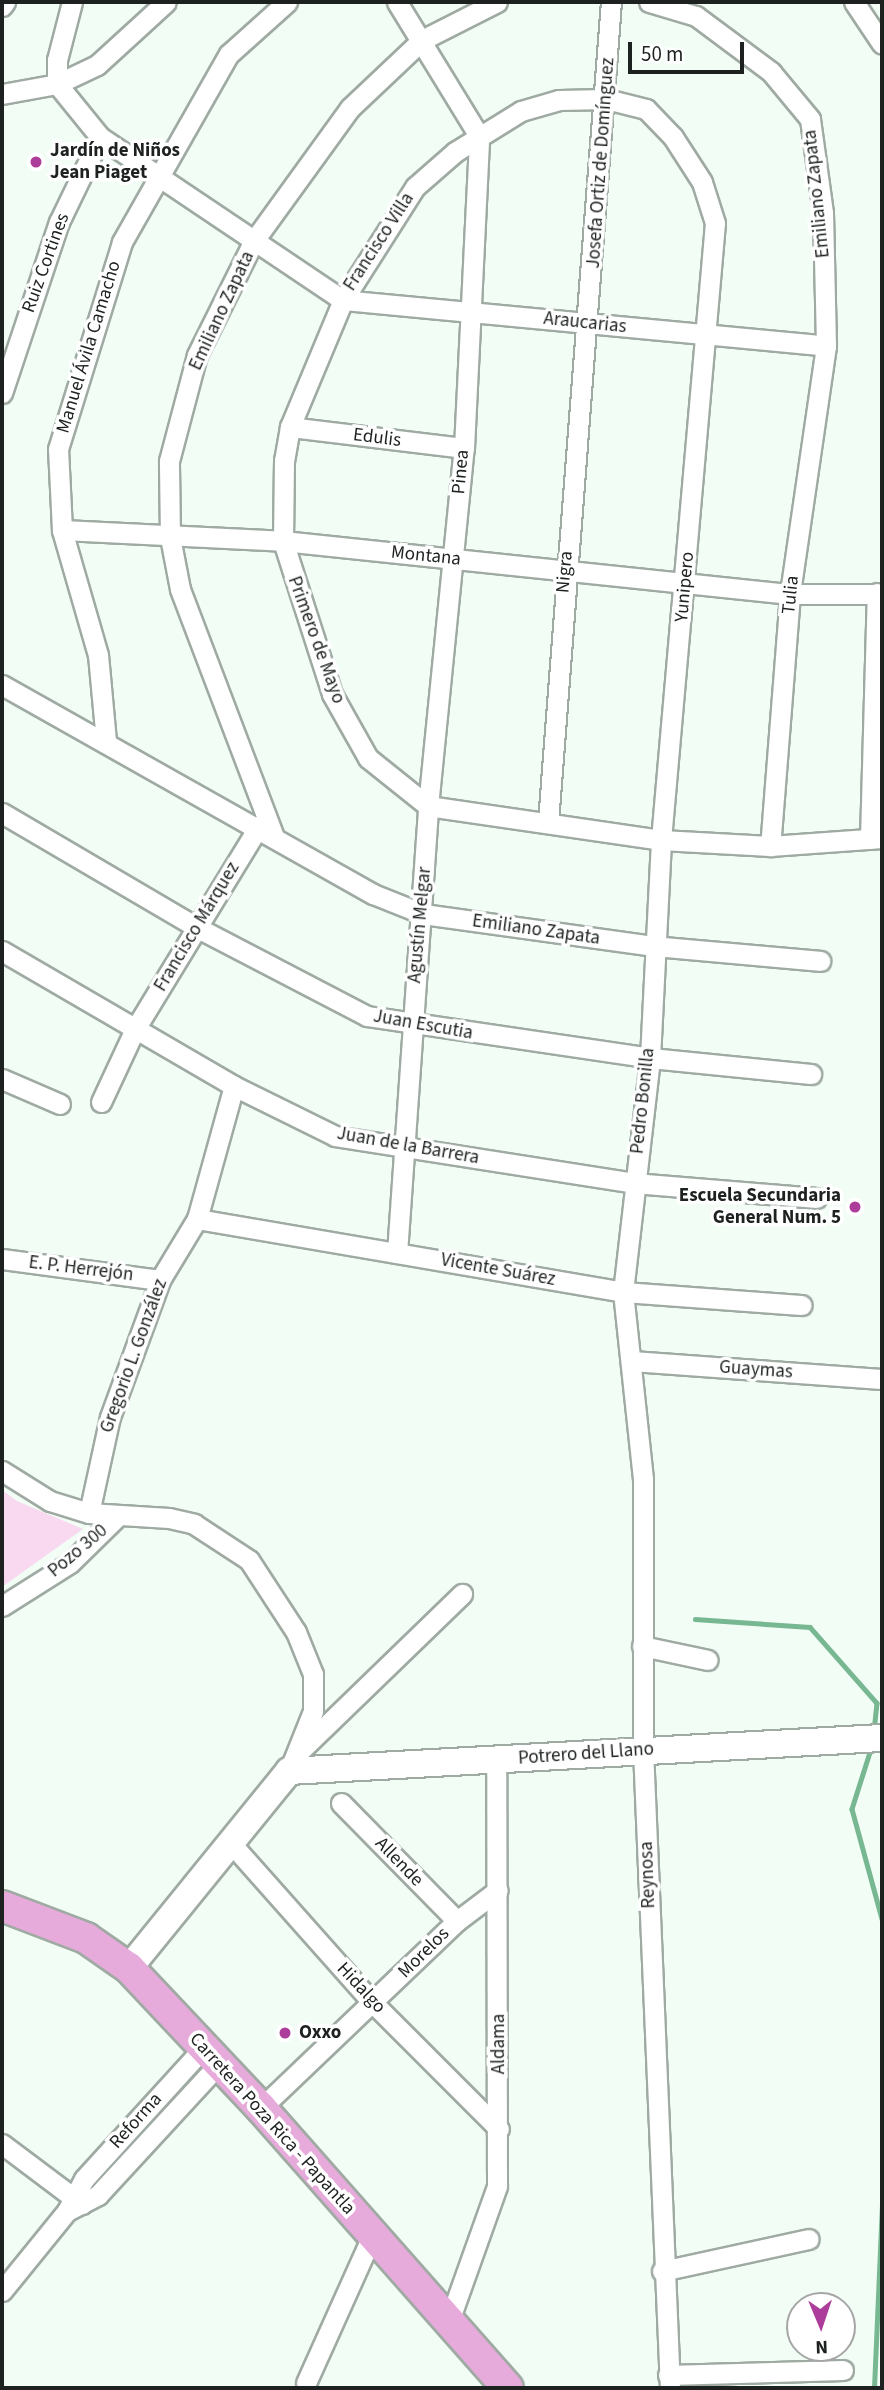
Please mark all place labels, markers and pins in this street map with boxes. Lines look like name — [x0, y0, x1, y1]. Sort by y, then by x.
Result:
place label: Jardín de Niños Jean Piaget — [50, 140, 180, 184]
marker: Jardín de Niños Jean Piaget — [28, 154, 44, 170]
place label: Escuela Secundaria General Num. 5 — [679, 1185, 841, 1229]
marker: Escuela Secundaria General Num. 5 — [847, 1199, 863, 1215]
place label: Oxxo — [299, 2022, 341, 2044]
marker: Oxxo — [277, 2025, 293, 2041]

